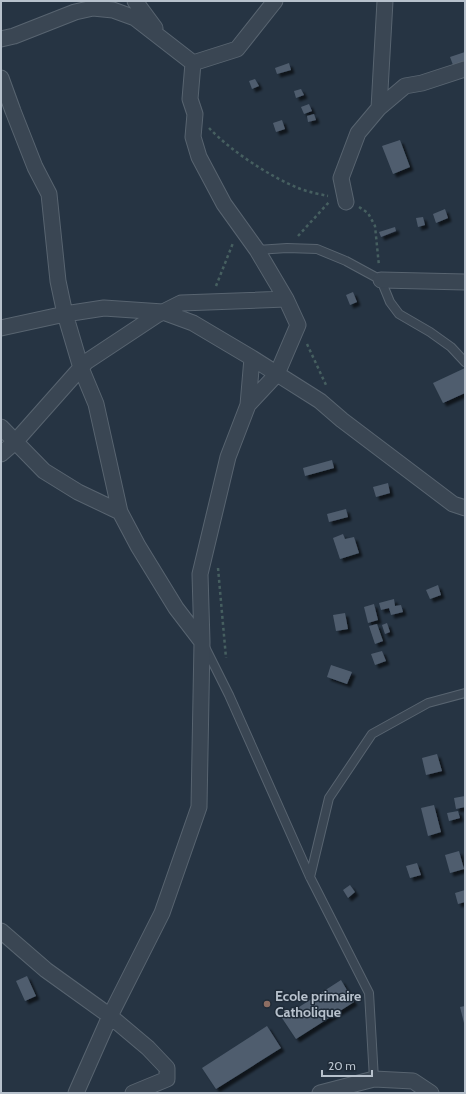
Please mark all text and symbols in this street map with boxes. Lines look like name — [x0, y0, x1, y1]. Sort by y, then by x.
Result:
place label: Ecole primaire Catholique — [275, 987, 361, 1021]
marker: Ecole primaire Catholique — [262, 999, 272, 1009]
scale bar — [322, 1052, 372, 1078]
text: 20 m — [328, 1058, 356, 1073]

